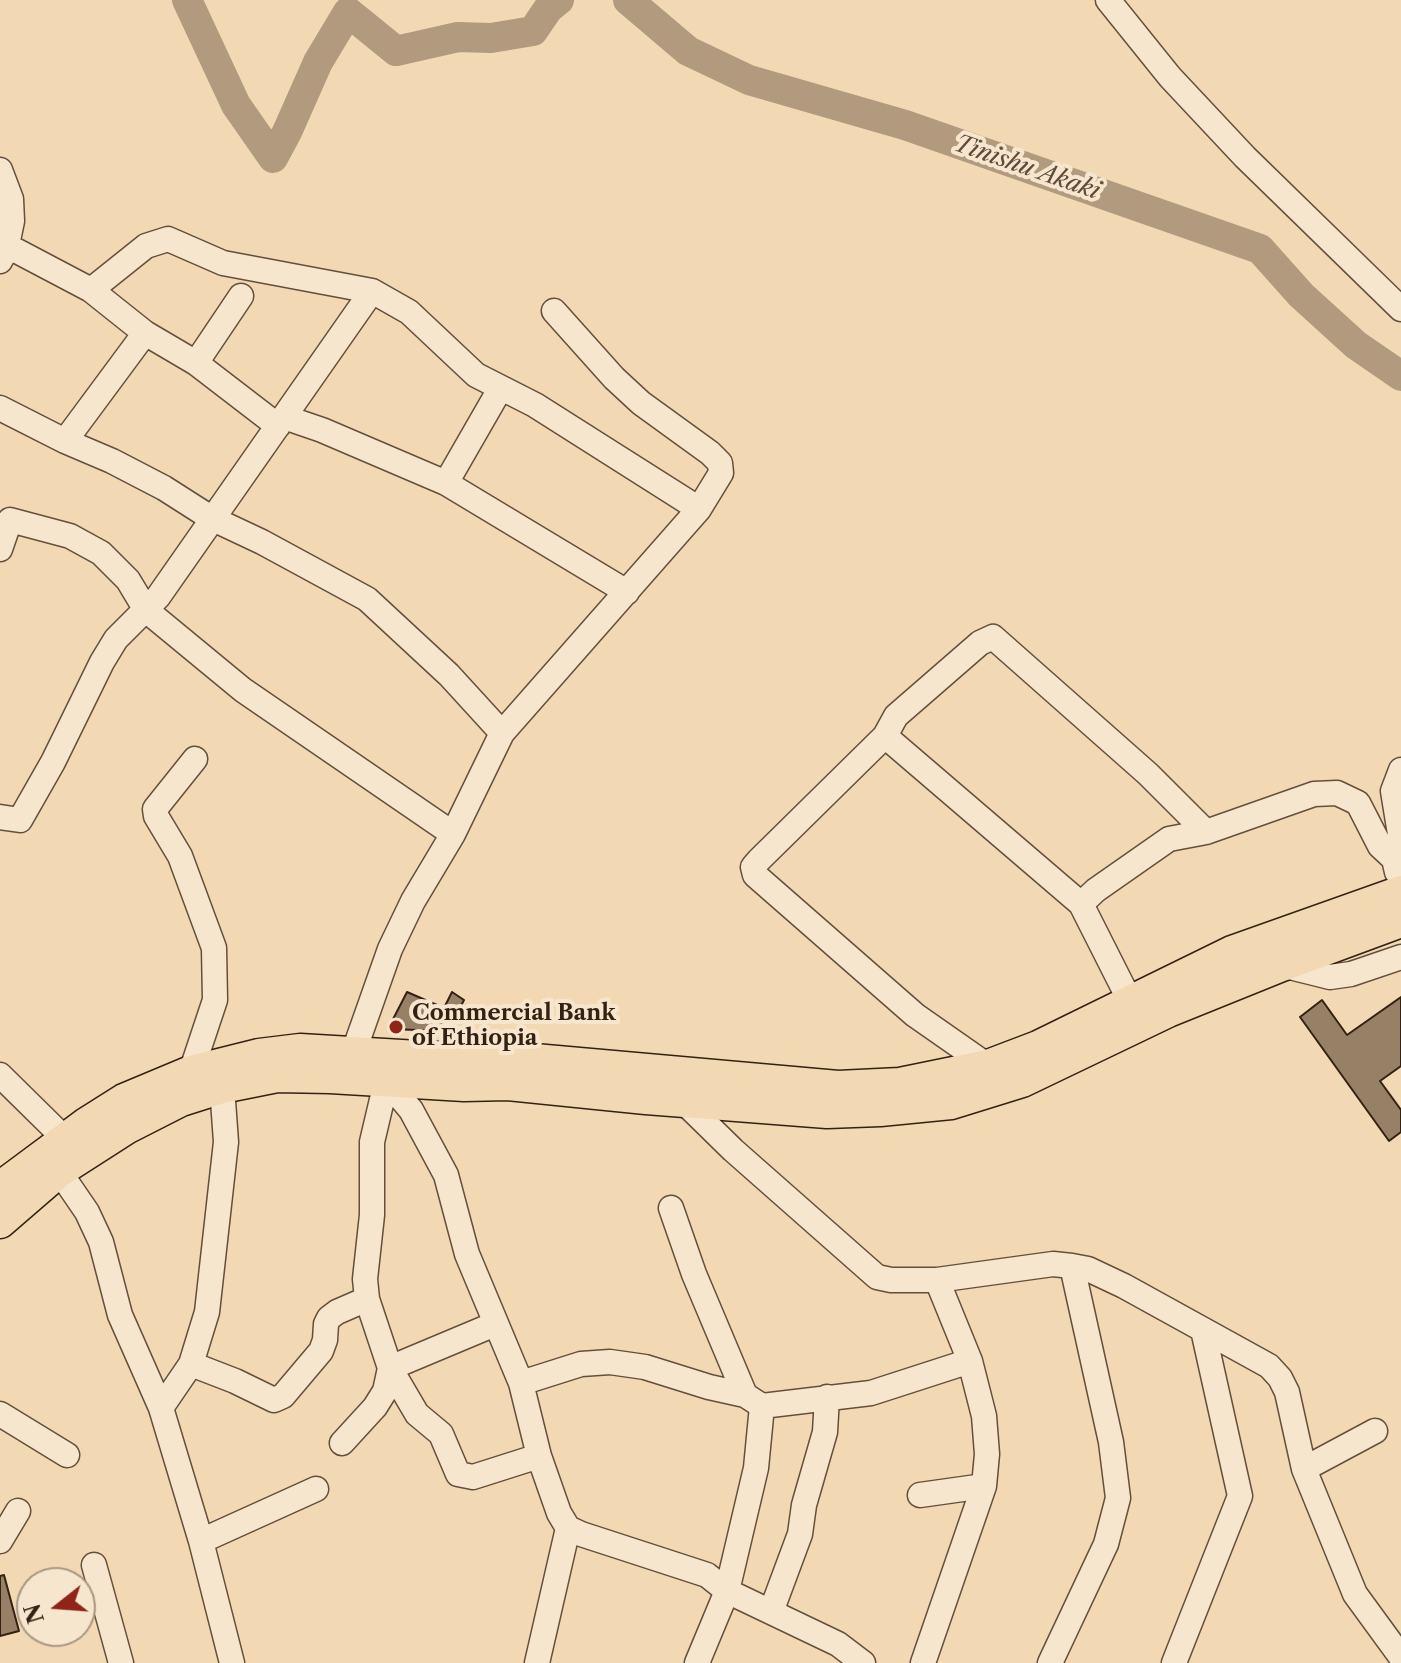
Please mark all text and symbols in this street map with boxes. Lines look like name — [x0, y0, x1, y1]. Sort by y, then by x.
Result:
water label: Tinishu Akaki — [950, 130, 1104, 206]
place label: Commercial Bank of Ethiopia — [412, 1001, 616, 1052]
marker: Commercial Bank of Ethiopia — [387, 1018, 405, 1036]
north arrow — [16, 1567, 96, 1647]
text: N — [19, 1600, 50, 1627]

